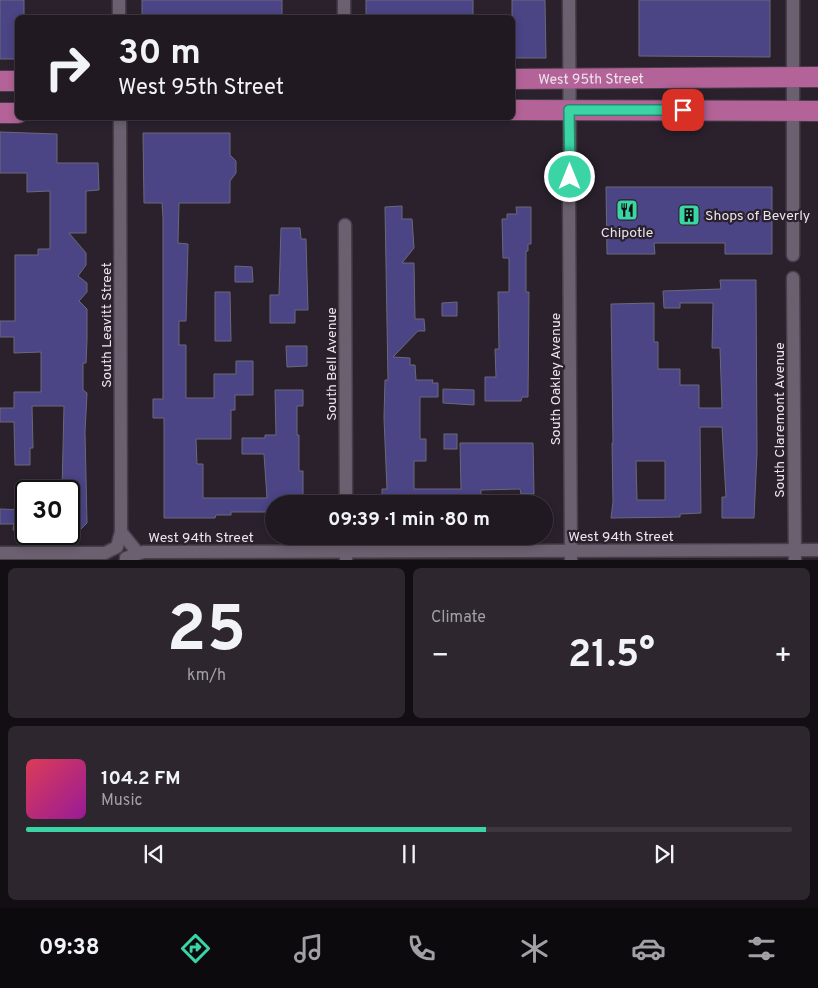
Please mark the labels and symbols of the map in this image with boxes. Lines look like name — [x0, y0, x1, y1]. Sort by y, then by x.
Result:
street label: West 95th Street — [538, 71, 644, 89]
pin — [662, 89, 704, 131]
position arrow — [543, 150, 595, 202]
restaurant icon: Chipotle — [615, 198, 639, 222]
building icon: Shops of Beverly — [677, 203, 701, 227]
place label: Shops of Beverly — [705, 208, 810, 225]
place label: Chipotle — [601, 225, 653, 242]
street label: South Leavitt Street — [99, 262, 116, 388]
street label: South Bell Avenue — [324, 307, 341, 421]
street label: South Oakley Avenue — [548, 313, 565, 445]
street label: South Claremont Avenue — [772, 342, 789, 498]
speed limit sign: 30 — [15, 480, 80, 545]
street label: West 94th Street — [568, 529, 674, 546]
street label: West 94th Street — [148, 530, 254, 547]

